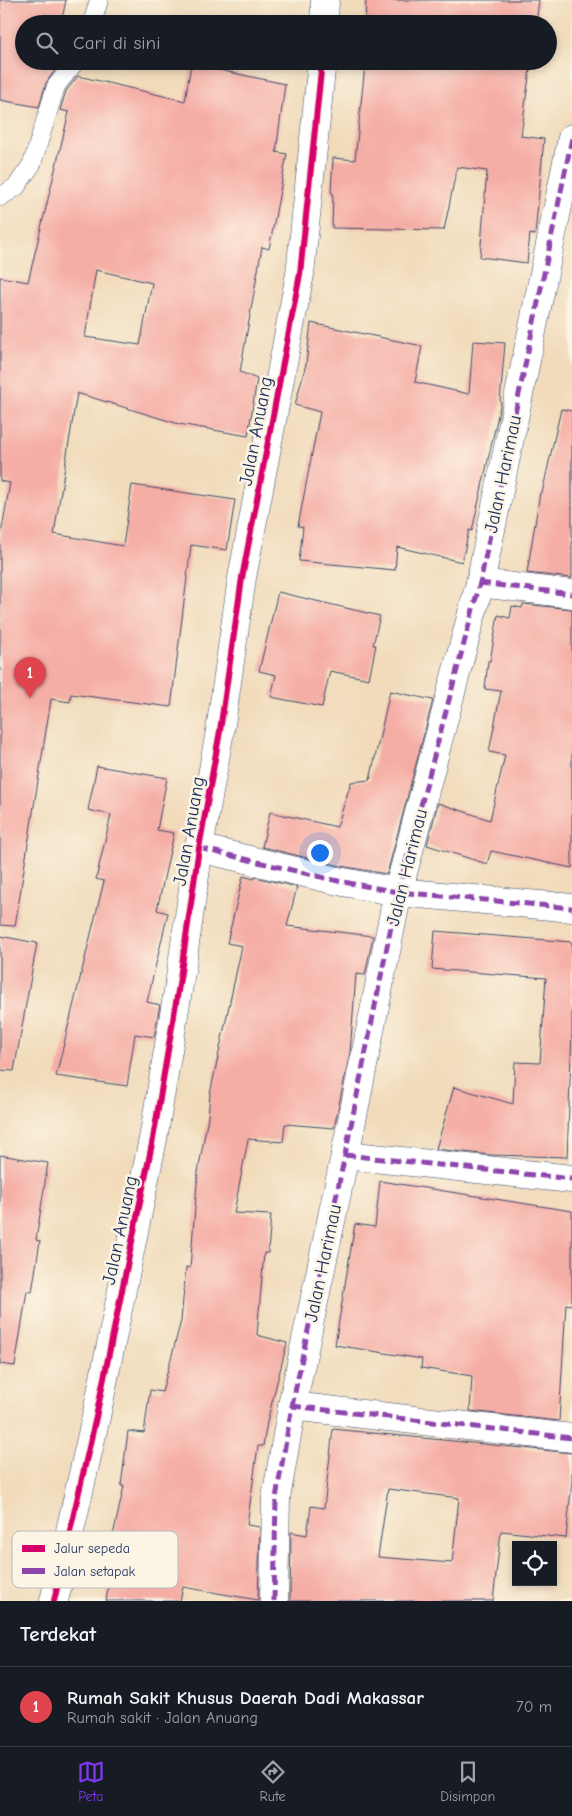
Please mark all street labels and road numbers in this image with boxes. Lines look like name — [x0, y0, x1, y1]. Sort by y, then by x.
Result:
street label: Jalan Anuang — [235, 375, 277, 488]
street label: Jalan Harimau — [480, 413, 526, 535]
street label: Jalan Anuang — [169, 775, 209, 888]
street label: Jalan Harimau — [382, 806, 432, 928]
street label: Jalan Anuang — [98, 1174, 142, 1287]
street label: Jalan Harimau — [300, 1202, 346, 1324]

